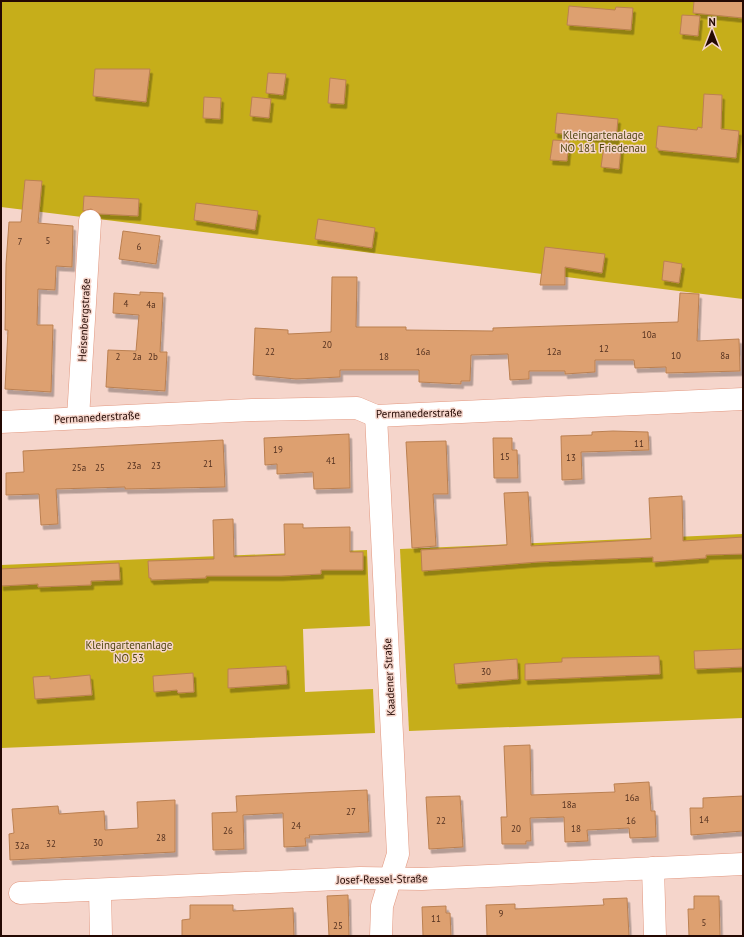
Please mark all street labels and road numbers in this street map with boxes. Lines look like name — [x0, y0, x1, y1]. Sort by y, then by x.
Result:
street label: Heisenbergstraße — [75, 278, 93, 362]
street label: Permanederstraße — [376, 405, 463, 421]
street label: Permanederstraße — [54, 408, 141, 426]
street label: Kaadener Straße — [380, 637, 398, 716]
street label: Josef-Ressel-Straße — [335, 871, 428, 887]

